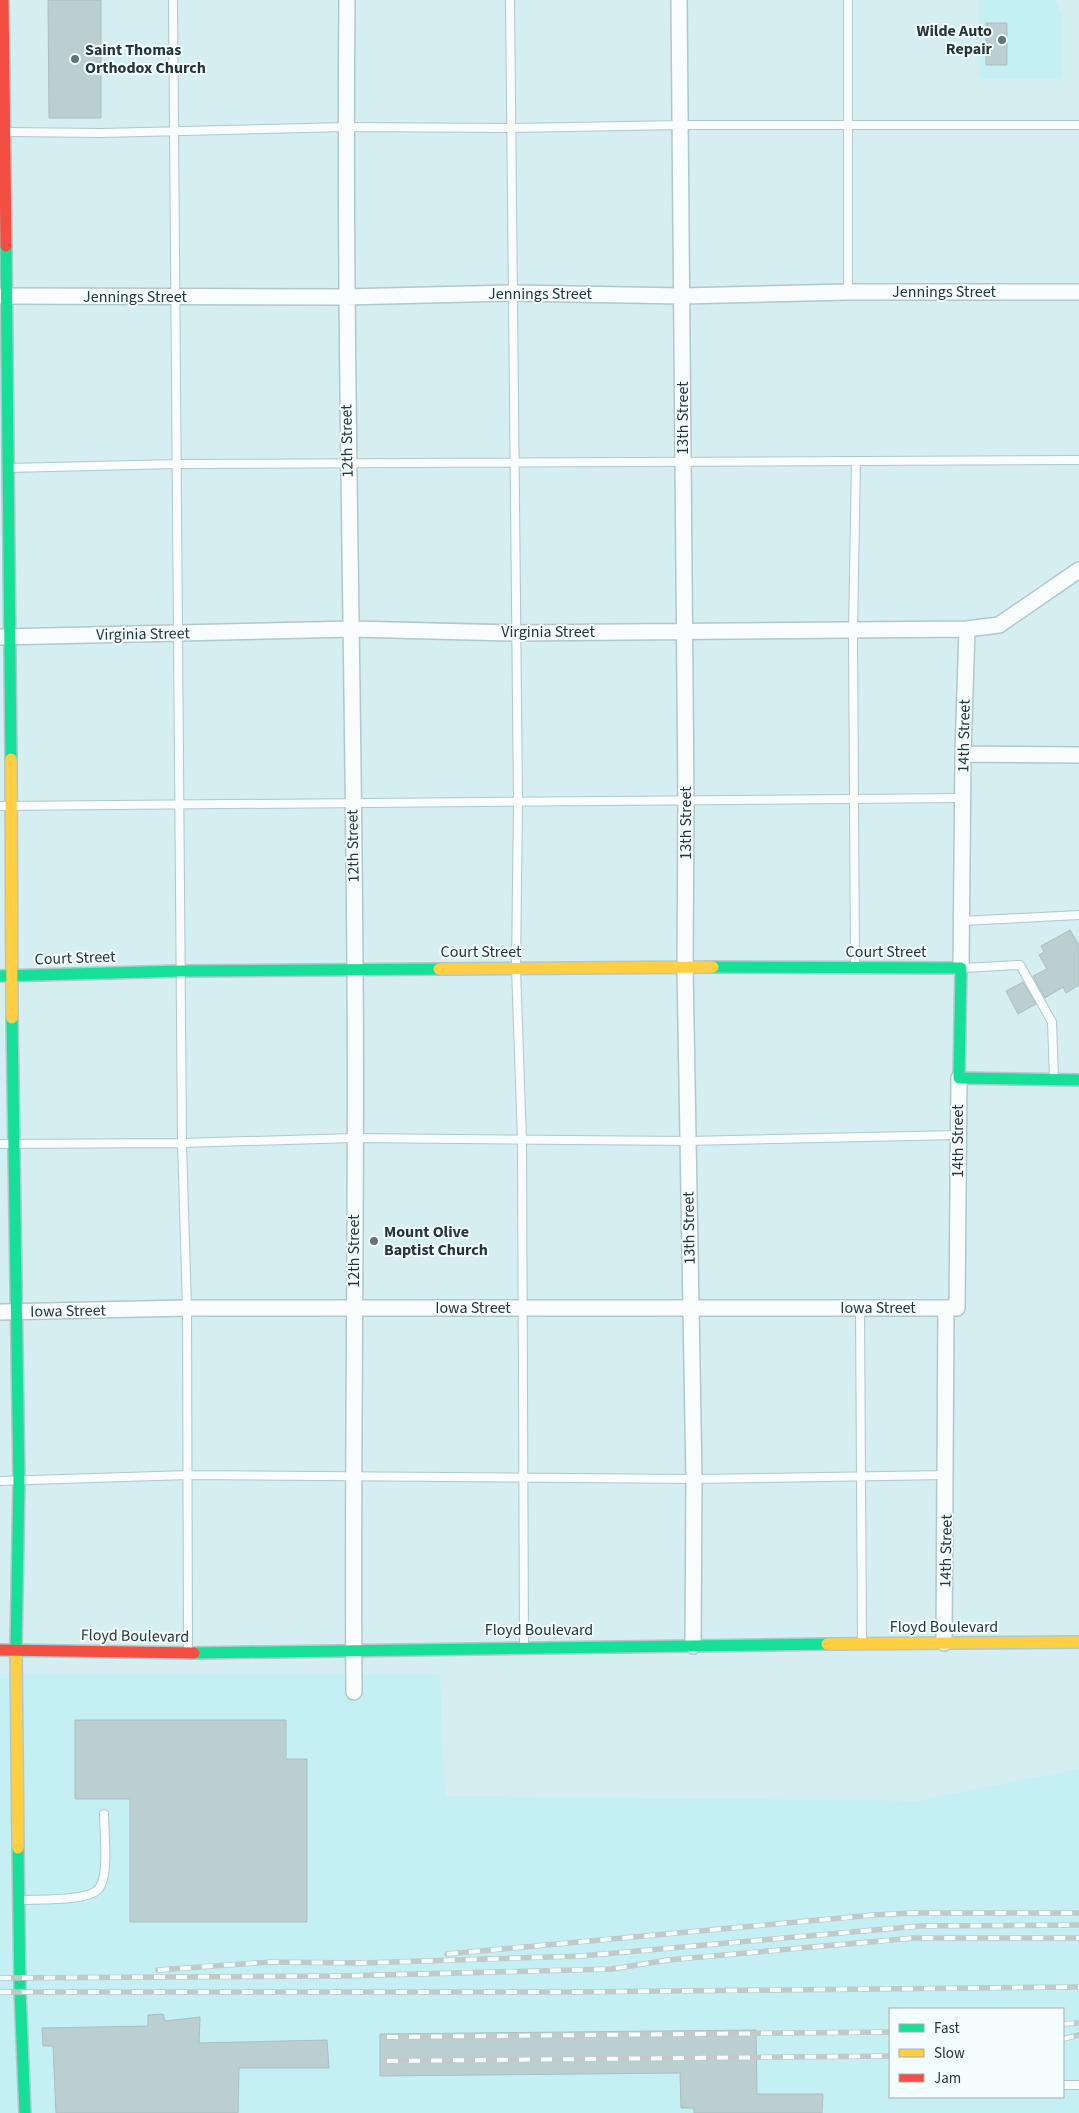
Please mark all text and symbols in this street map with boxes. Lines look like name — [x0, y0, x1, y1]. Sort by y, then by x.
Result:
place label: Wilde Auto Repair — [916, 20, 993, 60]
marker: Wilde Auto Repair — [996, 34, 1008, 46]
place label: Saint Thomas Orthodox Church — [85, 39, 206, 79]
marker: Saint Thomas Orthodox Church — [69, 53, 81, 65]
street label: Jennings Street — [892, 281, 997, 303]
street label: Jennings Street — [488, 283, 593, 305]
street label: Jennings Street — [83, 286, 188, 308]
street label: 13th Street — [672, 381, 694, 455]
street label: 12th Street — [335, 404, 359, 478]
street label: Virginia Street — [501, 621, 595, 643]
street label: Virginia Street — [96, 622, 191, 646]
street label: 14th Street — [952, 699, 976, 773]
street label: 13th Street — [675, 786, 697, 860]
street label: 12th Street — [341, 809, 365, 883]
street label: Court Street — [441, 941, 522, 963]
street label: Court Street — [846, 941, 927, 963]
street label: Court Street — [34, 946, 116, 970]
street label: 14th Street — [947, 1104, 969, 1178]
street label: 13th Street — [677, 1191, 701, 1265]
street label: 12th Street — [343, 1214, 365, 1288]
place label: Mount Olive Baptist Church — [384, 1221, 488, 1261]
marker: Mount Olive Baptist Church — [368, 1235, 380, 1247]
street label: Iowa Street — [435, 1297, 511, 1319]
street label: Iowa Street — [840, 1297, 916, 1319]
street label: Iowa Street — [30, 1299, 107, 1323]
street label: 14th Street — [934, 1514, 958, 1588]
street label: Floyd Boulevard — [890, 1616, 998, 1638]
street label: Floyd Boulevard — [485, 1619, 593, 1641]
street label: Floyd Boulevard — [81, 1624, 189, 1648]
legend — [889, 2008, 1064, 2098]
text: Fast — [934, 2018, 960, 2039]
text: Slow — [934, 2043, 965, 2064]
text: Jam — [934, 2068, 961, 2089]

